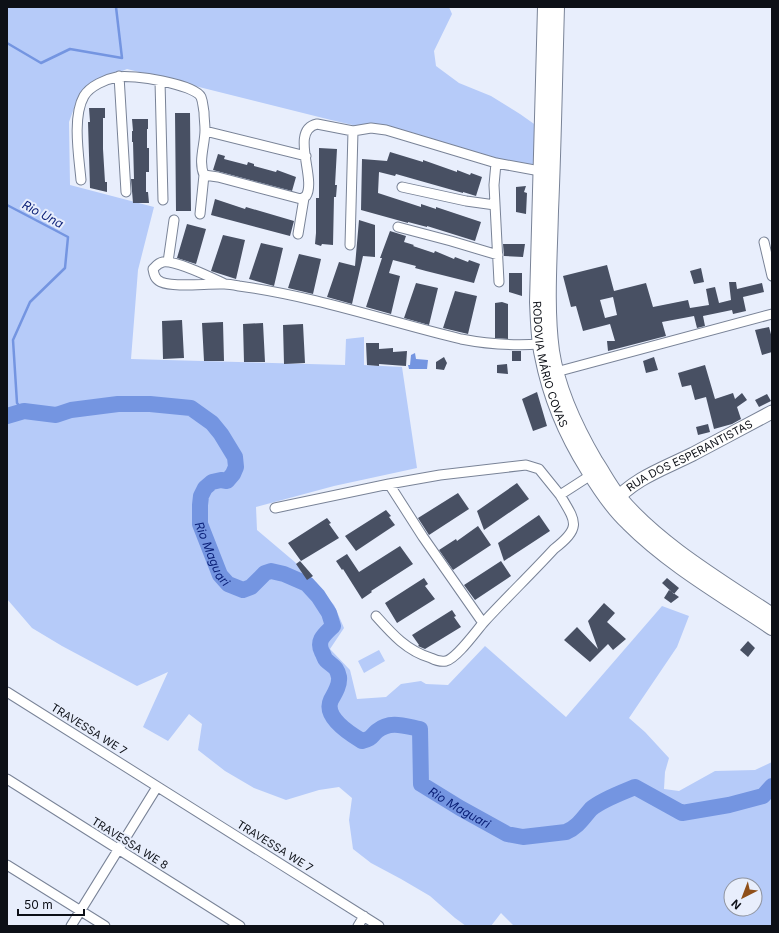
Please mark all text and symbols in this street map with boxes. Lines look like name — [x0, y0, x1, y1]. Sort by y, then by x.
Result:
water label: Rio Una — [20, 197, 66, 231]
street label: RODOVIA MÁRIO COVAS — [530, 301, 571, 430]
street label: RUA DOS ESPERANTISTAS — [623, 417, 755, 495]
water label: Rio Maguari — [192, 519, 234, 590]
street label: TRAVESSA WE 7 — [48, 700, 130, 758]
water label: Rio Maguari — [426, 783, 494, 831]
street label: TRAVESSA WE 8 — [89, 814, 171, 872]
street label: TRAVESSA WE 7 — [234, 817, 316, 875]
north arrow — [723, 877, 763, 917]
scale bar — [18, 891, 84, 917]
text: N — [729, 896, 744, 912]
text: 50 m — [24, 897, 53, 912]

